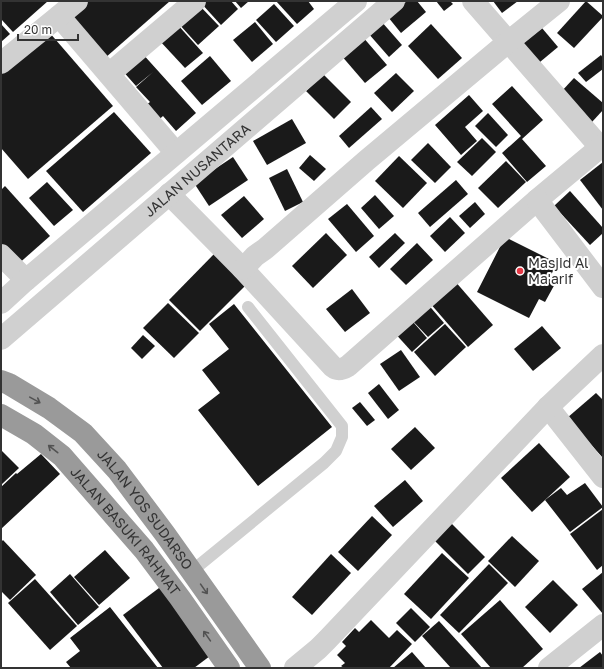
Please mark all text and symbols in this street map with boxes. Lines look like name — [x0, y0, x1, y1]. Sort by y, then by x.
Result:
scale bar — [18, 16, 78, 42]
text: 20 m — [24, 22, 52, 37]
street label: JALAN NUSANTARA — [141, 119, 254, 220]
place label: Masjid Al Ma'arif — [528, 254, 589, 287]
marker: Masjid Al Ma'arif — [515, 266, 525, 276]
one-way arrow — [29, 396, 41, 404]
one-way arrow — [48, 445, 59, 454]
street label: JALAN YOS SUDARSO — [94, 445, 197, 573]
street label: JALAN BASUKI RAHMAT — [67, 463, 184, 599]
one-way arrow — [200, 583, 208, 594]
one-way arrow — [202, 631, 211, 642]

